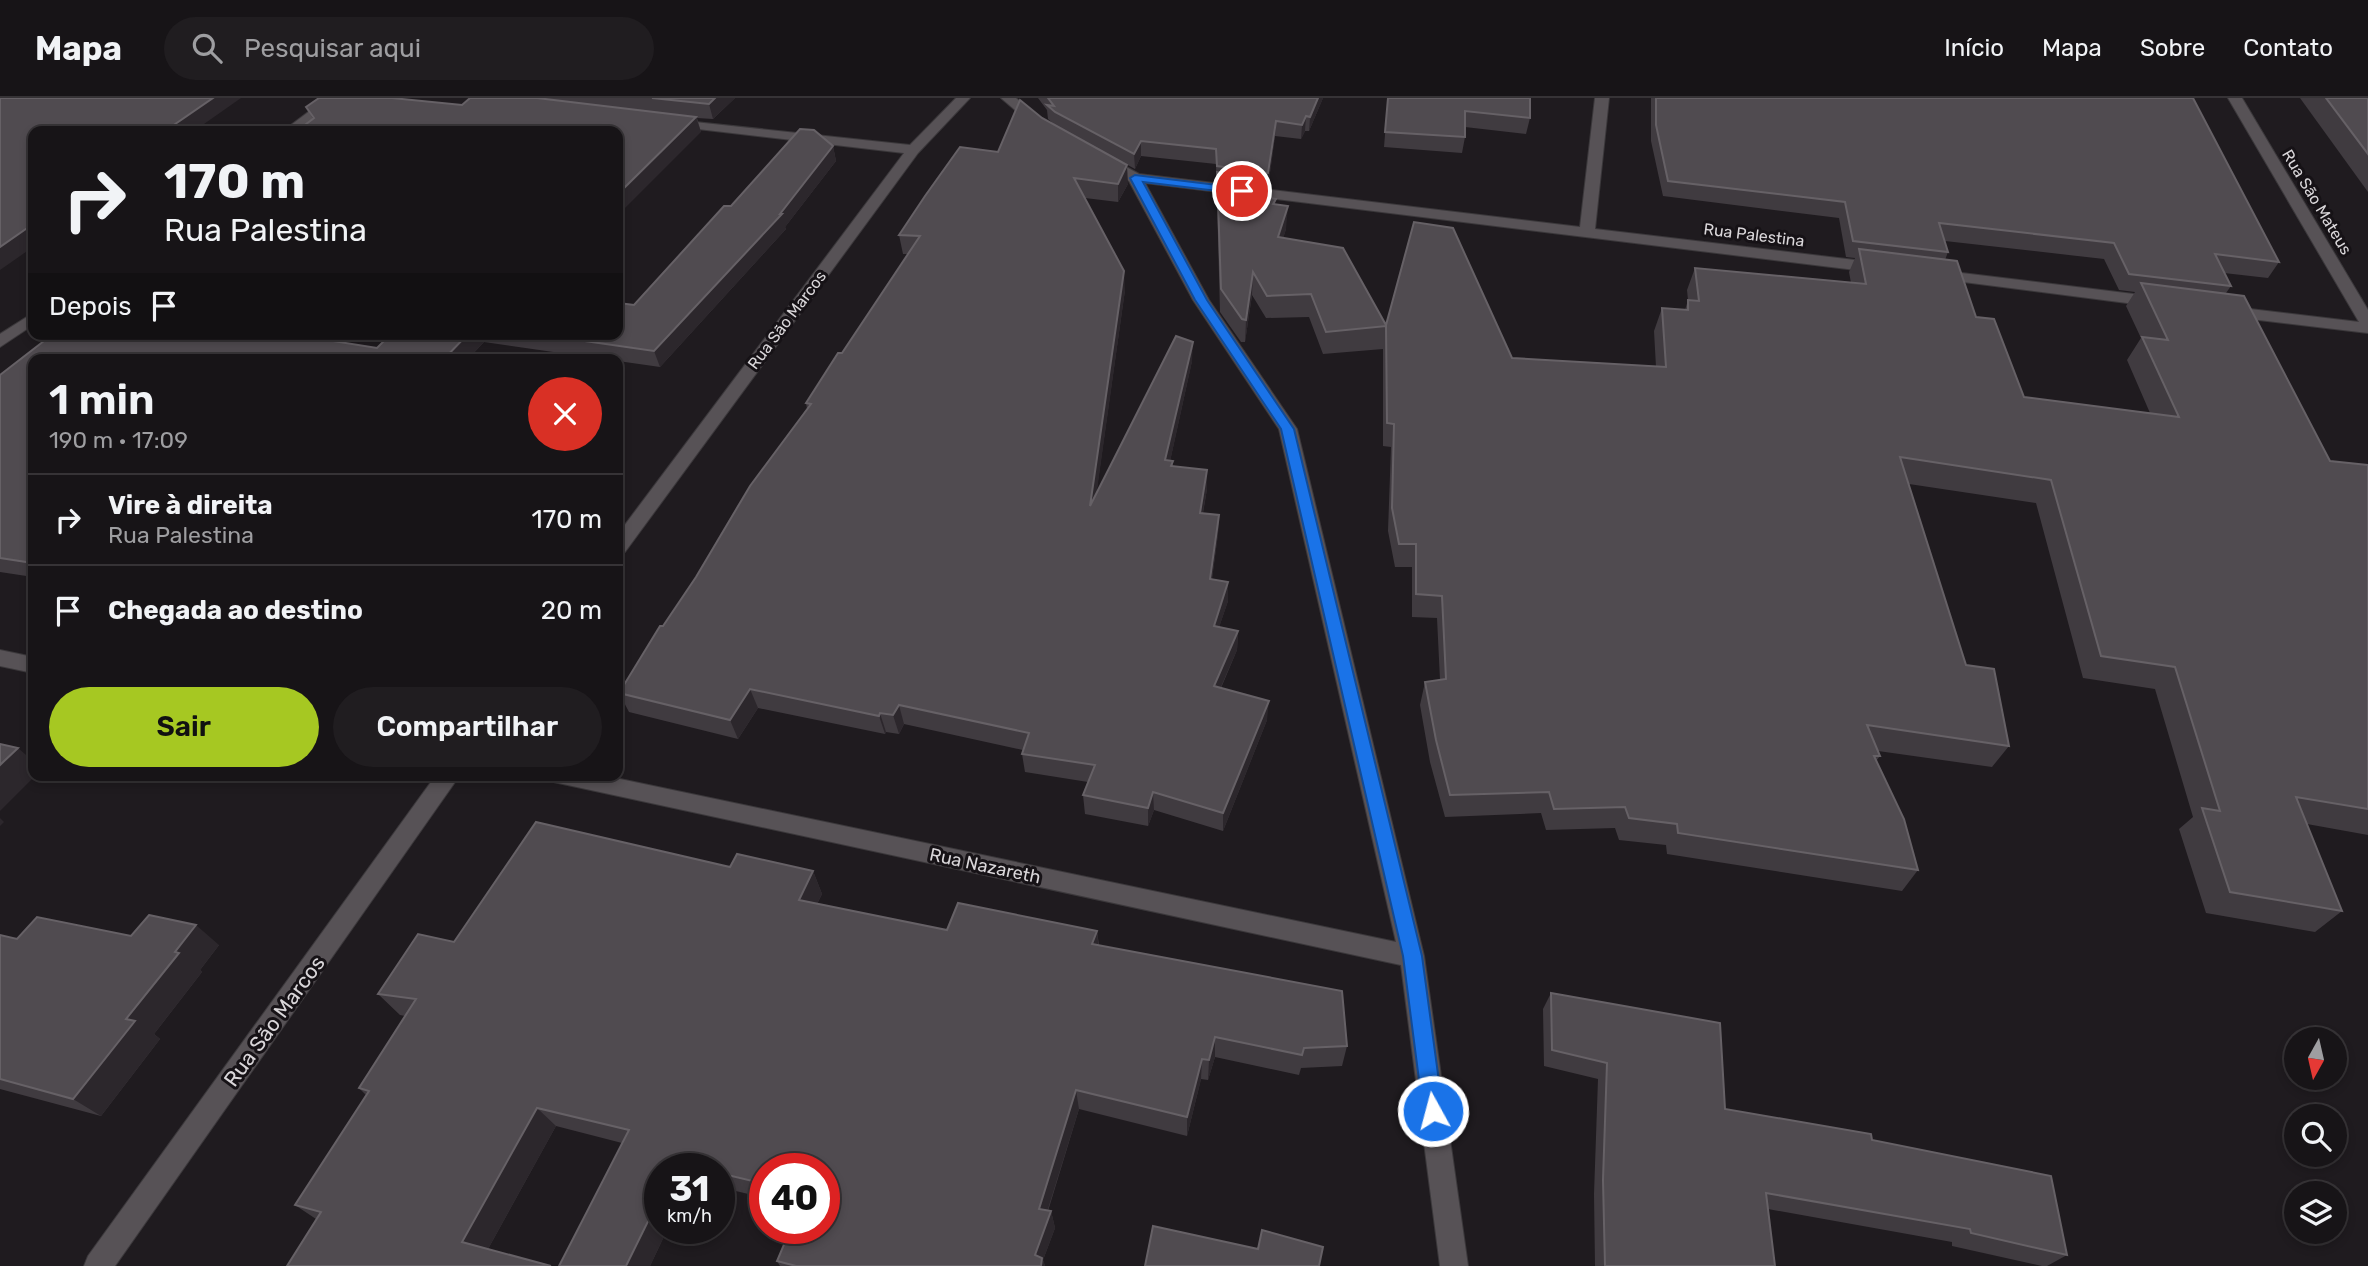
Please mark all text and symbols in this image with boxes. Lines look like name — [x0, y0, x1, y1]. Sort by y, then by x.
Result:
search box — [164, 17, 654, 80]
text: Mapa — [35, 29, 122, 68]
icon: search — [188, 29, 226, 67]
text: Pesquisar aqui — [244, 33, 421, 64]
text: Início — [1944, 34, 2004, 62]
text: Mapa — [2042, 34, 2102, 62]
text: Sobre — [2140, 34, 2205, 62]
text: Contato — [2243, 34, 2333, 62]
street label: Rua São Mateus — [2278, 146, 2356, 258]
text: 170 m — [164, 152, 305, 210]
icon: right — [49, 154, 140, 245]
pin — [1212, 161, 1272, 221]
icon: arrive — [1223, 172, 1261, 210]
text: Rua Palestina — [164, 211, 367, 249]
street label: Rua Palestina — [1702, 219, 1806, 251]
street label: Rua São Marcos — [744, 267, 830, 373]
icon: arrive — [145, 287, 183, 325]
text: Depois — [49, 291, 131, 322]
text: 1 min — [49, 375, 155, 425]
button: close — [528, 377, 602, 451]
text: 190 m · 17:09 — [49, 426, 188, 454]
text: Vire à direita — [108, 490, 273, 521]
icon: right — [49, 501, 87, 539]
text: 170 m — [532, 504, 602, 535]
text: Rua Palestina — [108, 521, 254, 549]
icon: arrive — [49, 592, 87, 630]
text: Chegada ao destino — [108, 595, 363, 626]
text: 20 m — [541, 595, 602, 626]
button: Sair — [49, 687, 319, 767]
button: Compartilhar — [333, 687, 602, 767]
street label: Rua Nazareth — [927, 843, 1043, 889]
street label: Rua São Marcos — [218, 951, 330, 1091]
north arrow — [2284, 1027, 2347, 1090]
map controls — [2284, 1027, 2347, 1244]
position arrow — [1396, 1074, 1470, 1148]
button: search — [2284, 1104, 2347, 1167]
speed limit sign: 40 — [749, 1153, 840, 1244]
text: 31 — [670, 1168, 709, 1210]
button: layers — [2284, 1181, 2347, 1244]
text: km/h — [667, 1205, 712, 1227]

